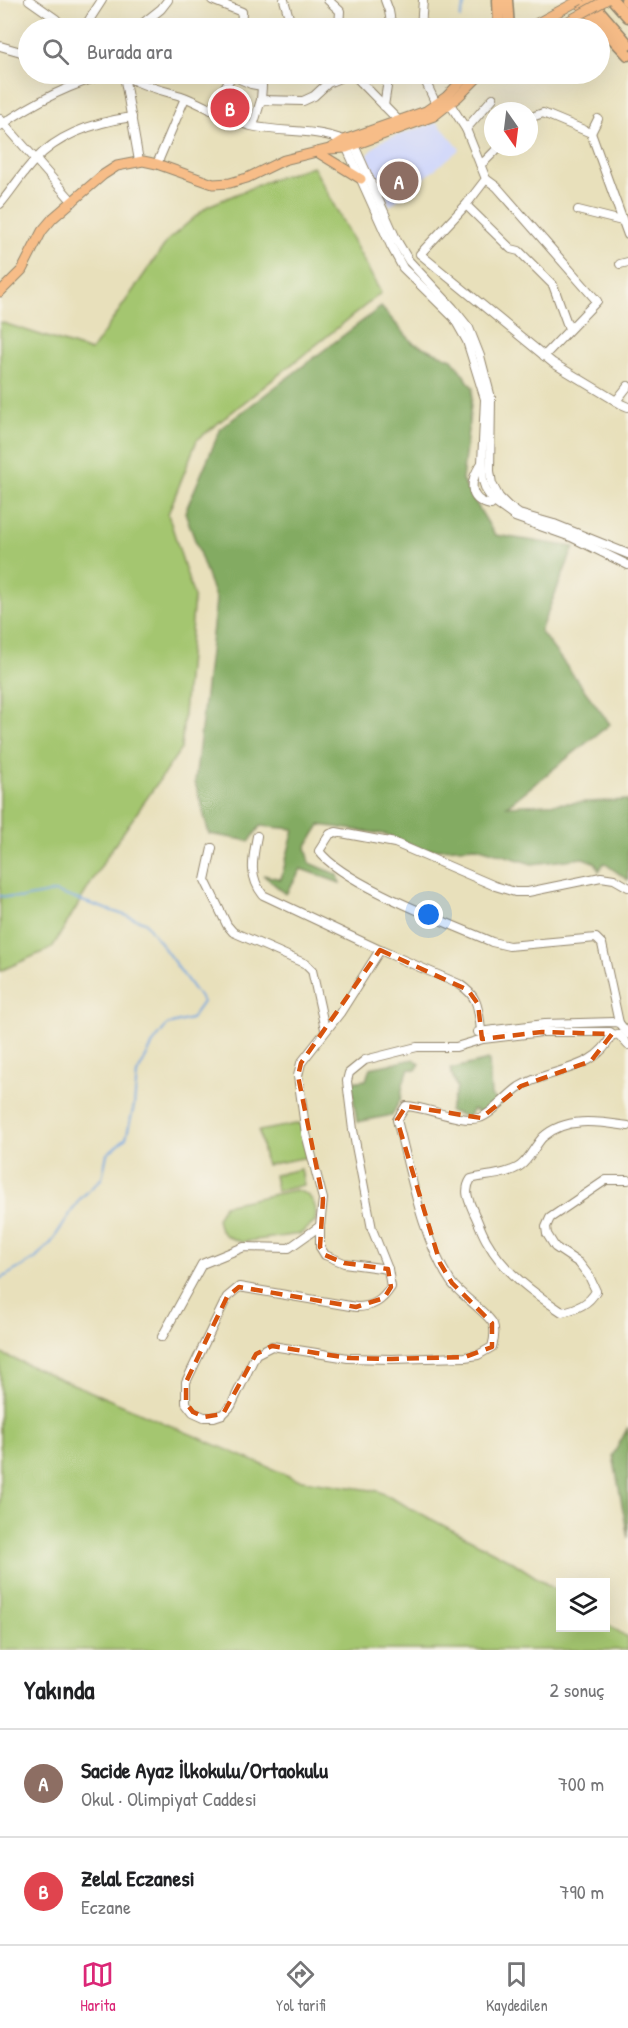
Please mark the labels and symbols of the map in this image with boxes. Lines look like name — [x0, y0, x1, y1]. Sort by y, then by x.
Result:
pin: B — [210, 86, 250, 130]
north arrow — [484, 102, 538, 156]
pin: A — [380, 158, 418, 204]
your location — [414, 900, 443, 929]

